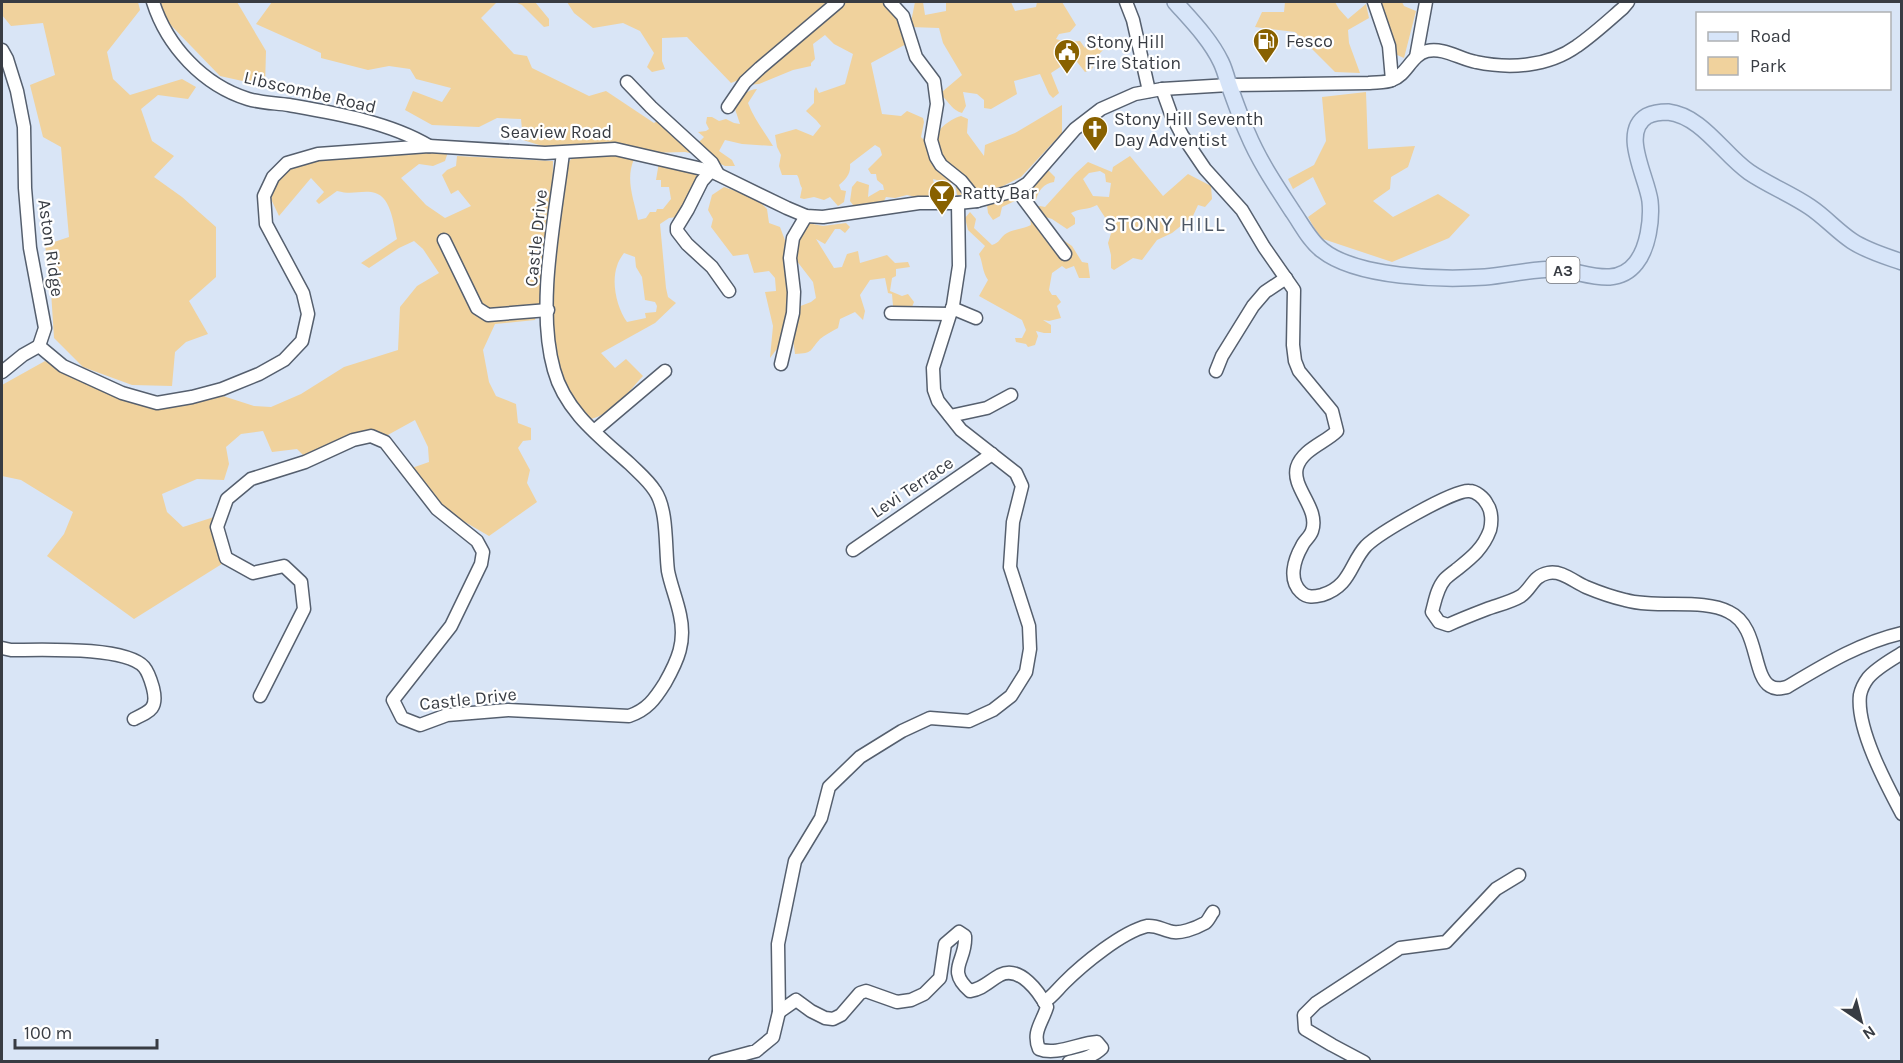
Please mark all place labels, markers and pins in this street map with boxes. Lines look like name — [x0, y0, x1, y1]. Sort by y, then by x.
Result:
fuel station icon: Fesco — [1251, 26, 1281, 64]
place label: Fesco — [1286, 30, 1333, 52]
place label: Stony Hill Fire Station — [1086, 31, 1181, 74]
public building icon: Stony Hill Fire Station — [1052, 37, 1082, 75]
place label: Stony Hill Seventh Day Adventist — [1114, 108, 1264, 151]
church icon: Stony Hill Seventh Day Adventist — [1080, 114, 1110, 152]
bar icon: Ratty Bar — [927, 178, 957, 216]
place label: Ratty Bar — [962, 182, 1037, 204]

